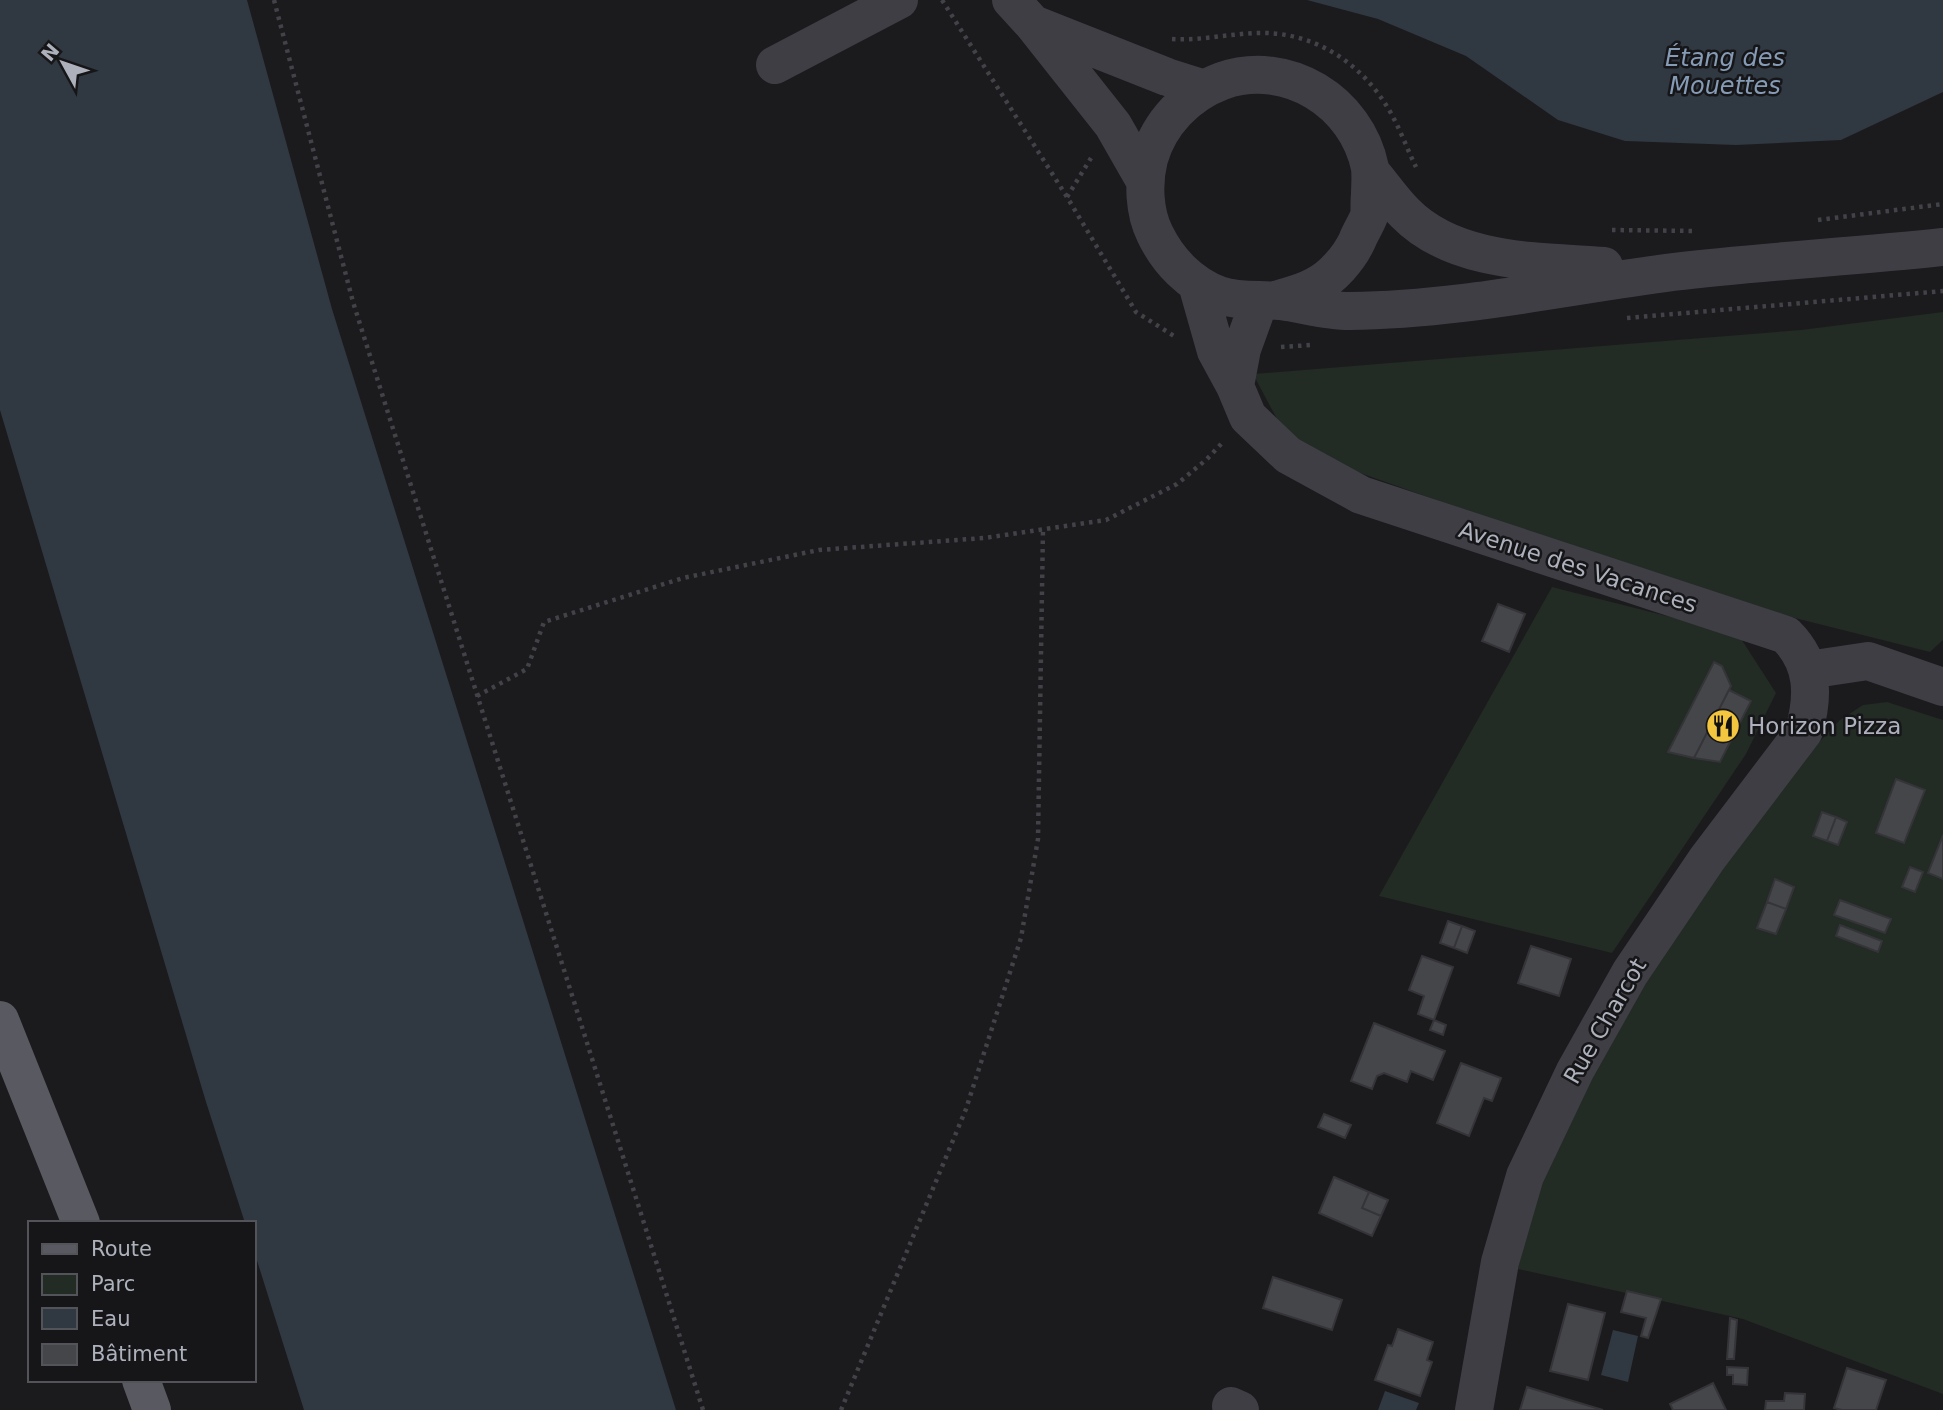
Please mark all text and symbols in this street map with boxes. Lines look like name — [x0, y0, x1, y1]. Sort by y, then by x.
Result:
north arrow — [28, 28, 98, 98]
text: N — [36, 39, 64, 65]
water label: Étang des Mouettes — [1665, 43, 1785, 100]
street label: Avenue des Vacances — [1456, 516, 1700, 618]
restaurant icon: Horizon Pizza — [1704, 707, 1742, 745]
place label: Horizon Pizza — [1748, 713, 1901, 739]
street label: Rue Charcot — [1559, 954, 1651, 1088]
legend — [28, 1221, 256, 1382]
text: Route — [91, 1237, 152, 1261]
text: Parc — [91, 1272, 135, 1296]
text: Eau — [91, 1307, 130, 1331]
text: Bâtiment — [91, 1342, 187, 1366]

